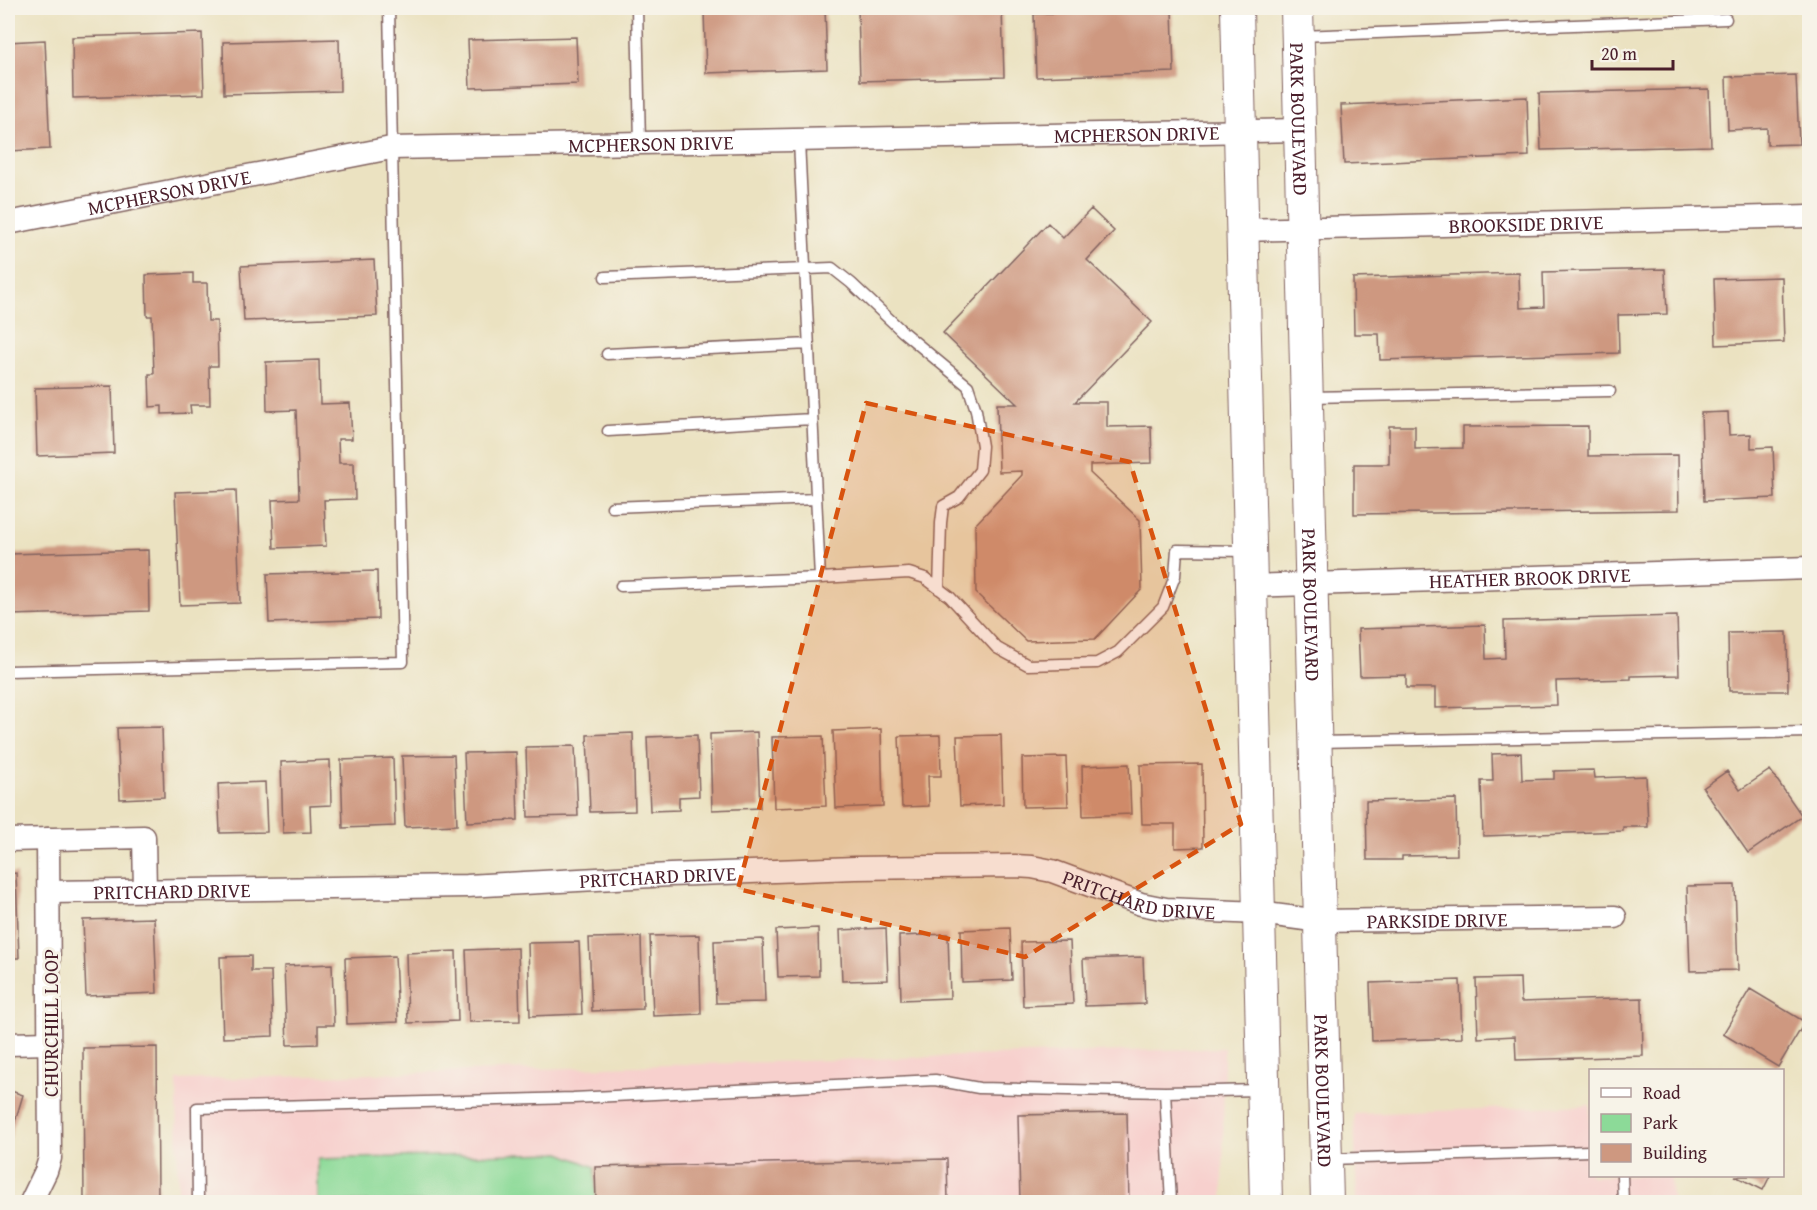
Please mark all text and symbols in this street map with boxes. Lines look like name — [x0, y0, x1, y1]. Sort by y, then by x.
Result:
scale bar — [1592, 33, 1673, 71]
text: 20 m — [1601, 40, 1637, 67]
street label: PARK BOULEVARD — [1283, 42, 1316, 196]
street label: MCPHERSON DRIVE — [1054, 117, 1220, 149]
street label: MCPHERSON DRIVE — [568, 127, 734, 159]
street label: MCPHERSON DRIVE — [85, 161, 253, 222]
street label: BROOKSIDE DRIVE — [1448, 207, 1604, 239]
street label: PARK BOULEVARD — [1296, 528, 1328, 682]
street label: HEATHER BROOK DRIVE — [1429, 559, 1631, 595]
street label: PRITCHARD DRIVE — [578, 858, 737, 894]
street label: PRITCHARD DRIVE — [1059, 862, 1216, 926]
street label: PRITCHARD DRIVE — [93, 875, 251, 906]
street label: PARKSIDE DRIVE — [1366, 904, 1508, 935]
street label: CHURCHILL LOOP — [36, 949, 65, 1097]
street label: PARK BOULEVARD — [1308, 1014, 1341, 1167]
legend — [1589, 1069, 1784, 1177]
text: Road — [1643, 1079, 1681, 1106]
text: Park — [1643, 1109, 1679, 1136]
text: Building — [1643, 1139, 1707, 1166]

